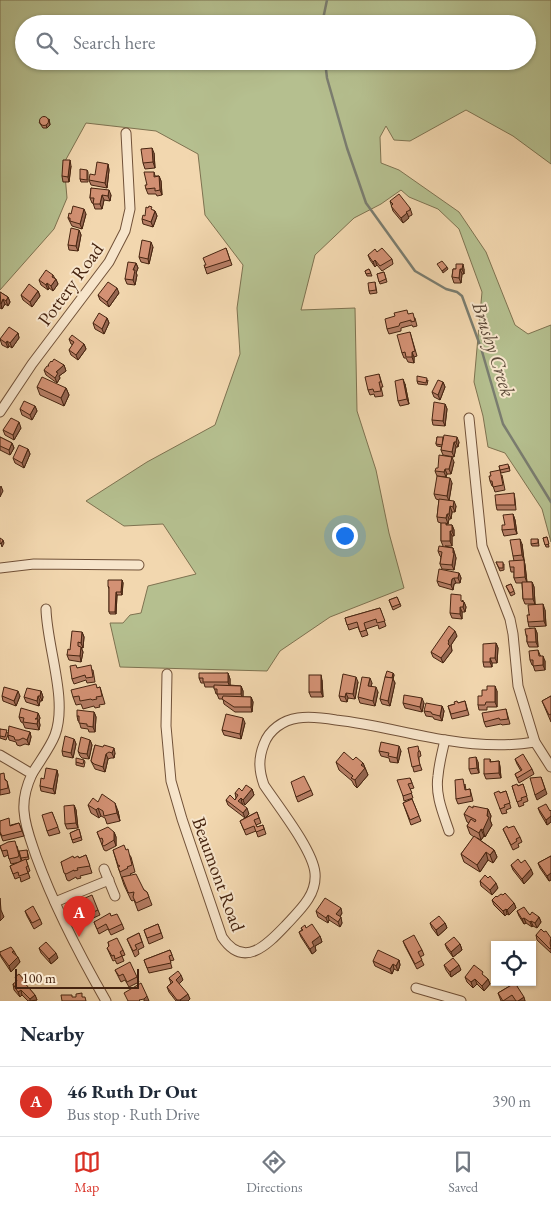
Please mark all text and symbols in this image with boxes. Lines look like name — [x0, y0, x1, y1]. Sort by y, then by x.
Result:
search box — [15, 15, 536, 70]
icon: search — [33, 29, 61, 57]
text: Search here — [73, 30, 155, 55]
street label: Pottery Road — [32, 238, 109, 331]
water label: Brushy Creek — [466, 297, 522, 400]
your location — [332, 523, 358, 549]
street label: Beaumont Road — [186, 814, 251, 935]
pin: A — [63, 896, 95, 937]
map controls — [491, 941, 536, 986]
button: locate — [491, 941, 536, 986]
scale bar — [15, 966, 139, 989]
text: 100 m — [22, 969, 56, 987]
text: Nearby — [20, 1020, 84, 1047]
text: 46 Ruth Dr Out — [67, 1079, 197, 1104]
text: A — [30, 1091, 42, 1112]
text: 390 m — [492, 1091, 531, 1112]
text: Bus stop · Ruth Drive — [67, 1104, 200, 1125]
tab: Map — [73, 1148, 101, 1196]
tab: Directions — [246, 1148, 303, 1196]
tab: Saved — [448, 1148, 478, 1196]

